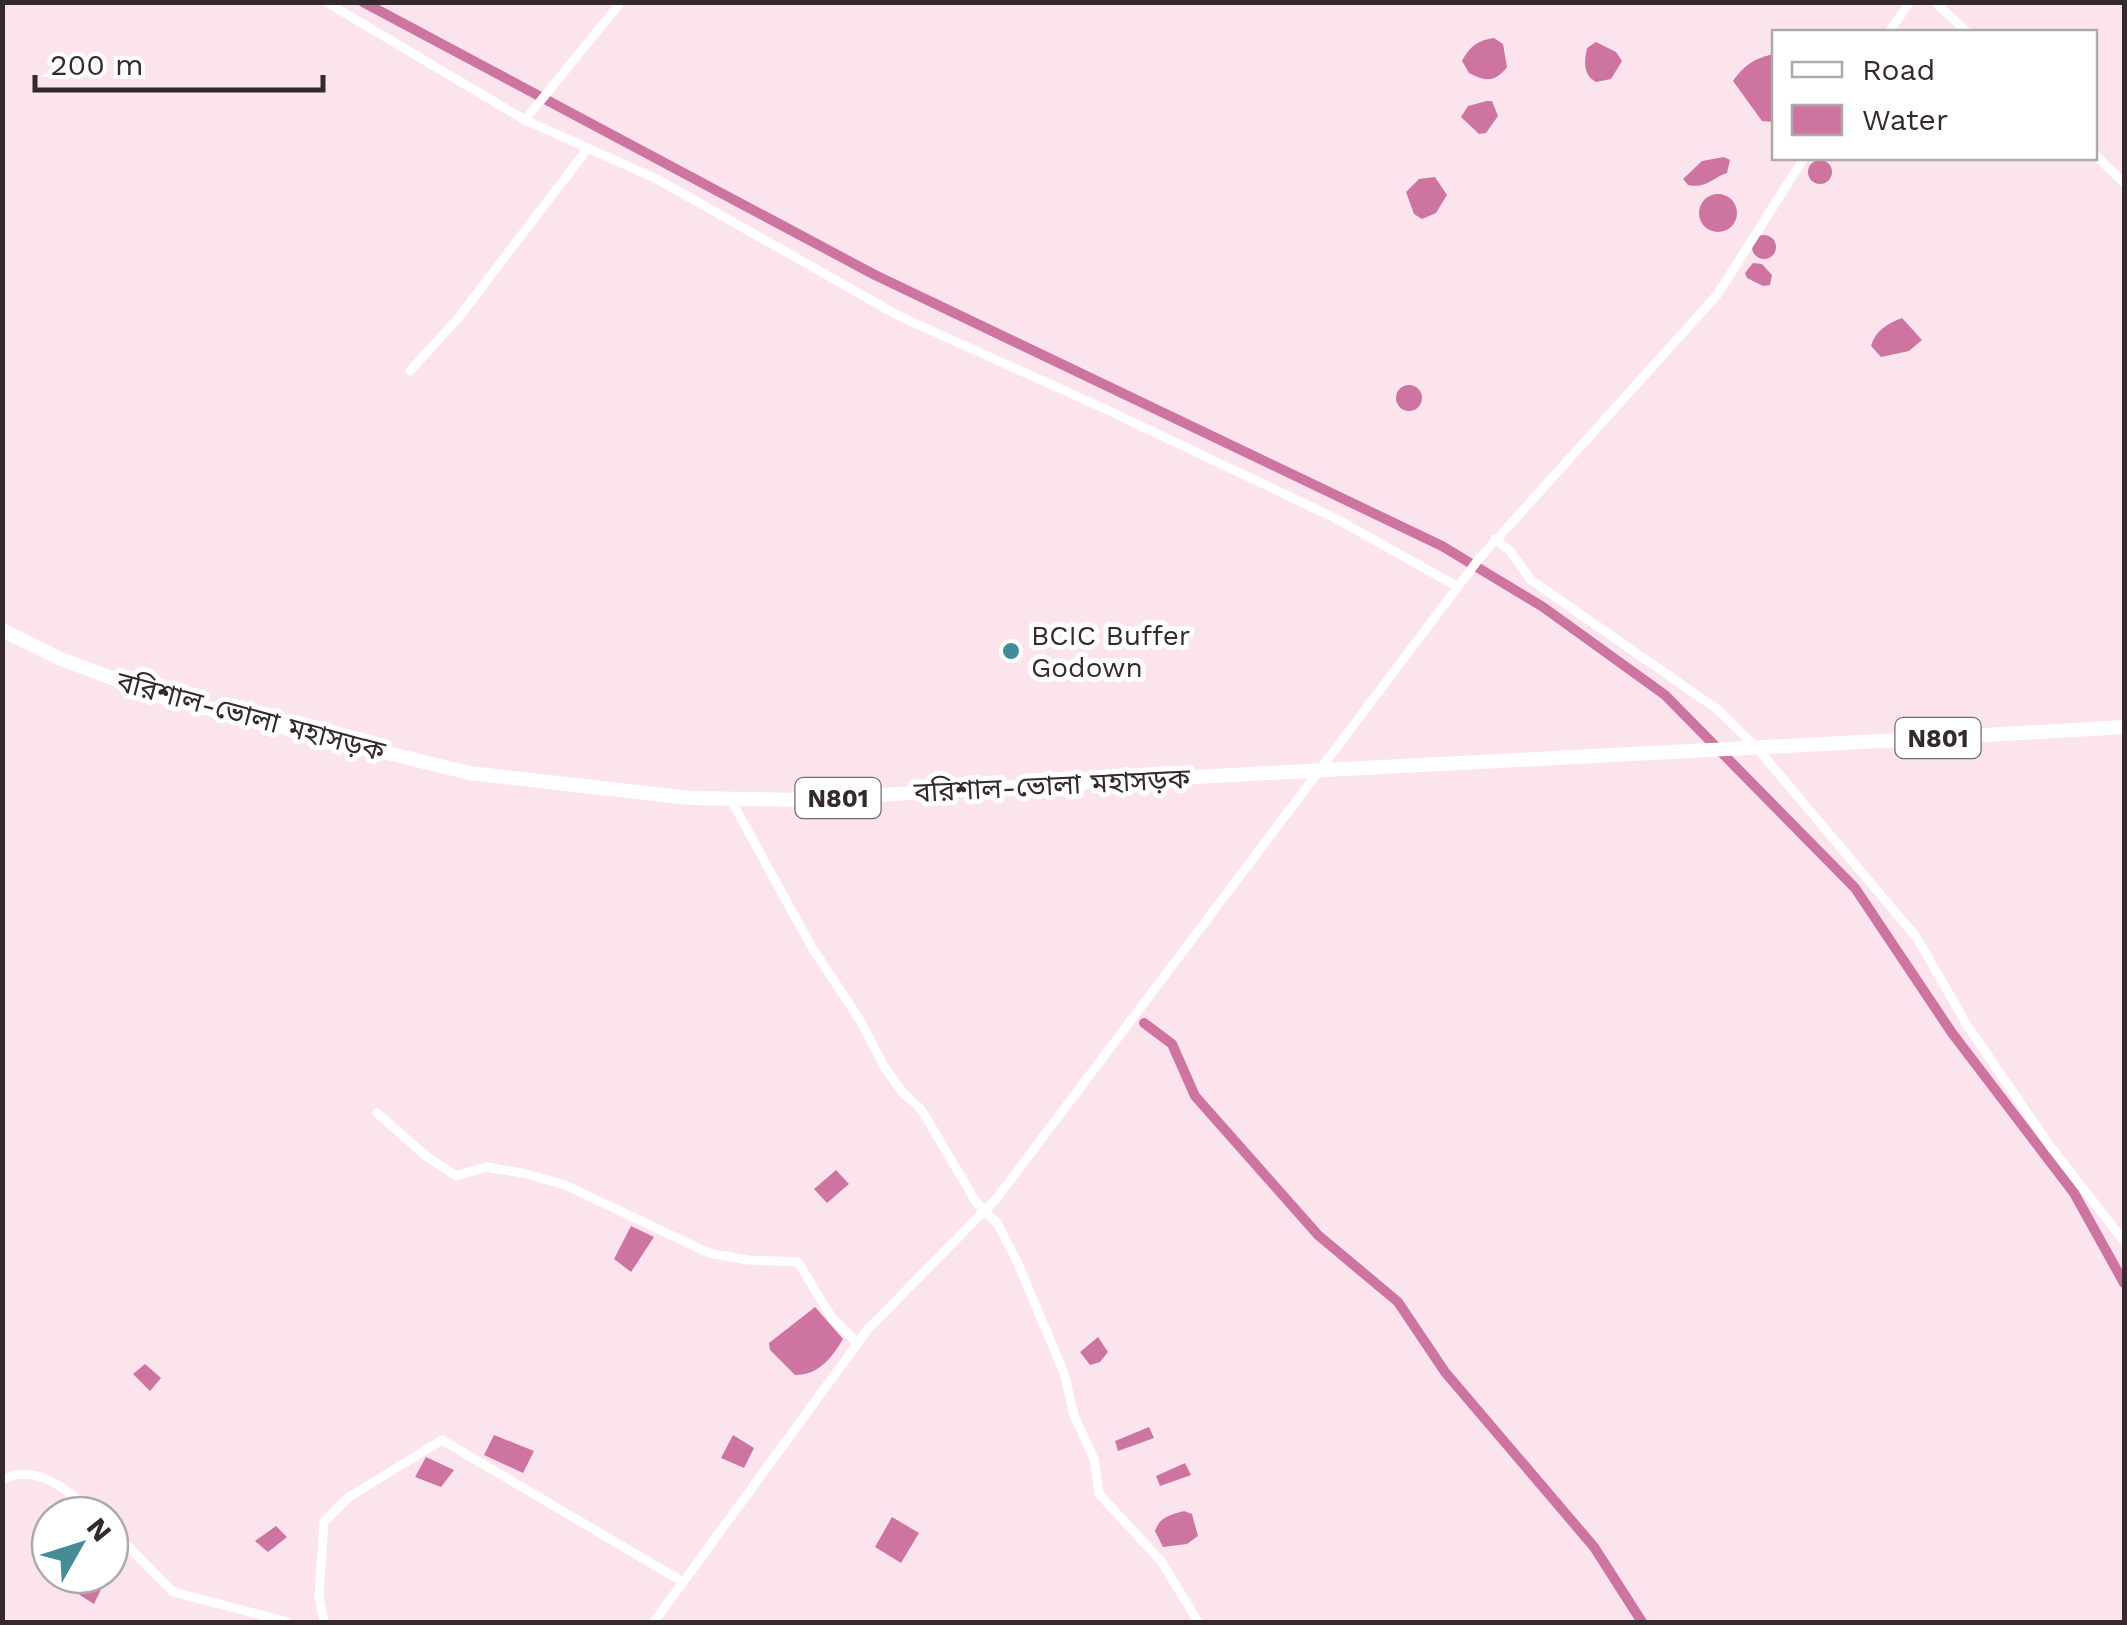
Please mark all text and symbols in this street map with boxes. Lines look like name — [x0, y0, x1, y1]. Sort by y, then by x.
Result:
scale bar — [35, 30, 322, 92]
legend — [1772, 30, 2097, 160]
text: 200 m — [50, 47, 144, 82]
text: Road — [1862, 52, 1935, 87]
text: Water — [1862, 102, 1948, 137]
place label: BCIC Buffer Godown — [1031, 619, 1190, 684]
marker: BCIC Buffer Godown — [1000, 640, 1022, 662]
street label: বরিশাল-ভোলা মহাসড়ক — [112, 665, 389, 768]
road number: N801 — [1896, 718, 1980, 758]
street label: বরিশাল-ভোলা মহাসড়ক — [912, 762, 1191, 809]
road number: N801 — [796, 778, 880, 818]
north arrow — [30, 1495, 130, 1595]
text: N — [80, 1511, 118, 1548]

